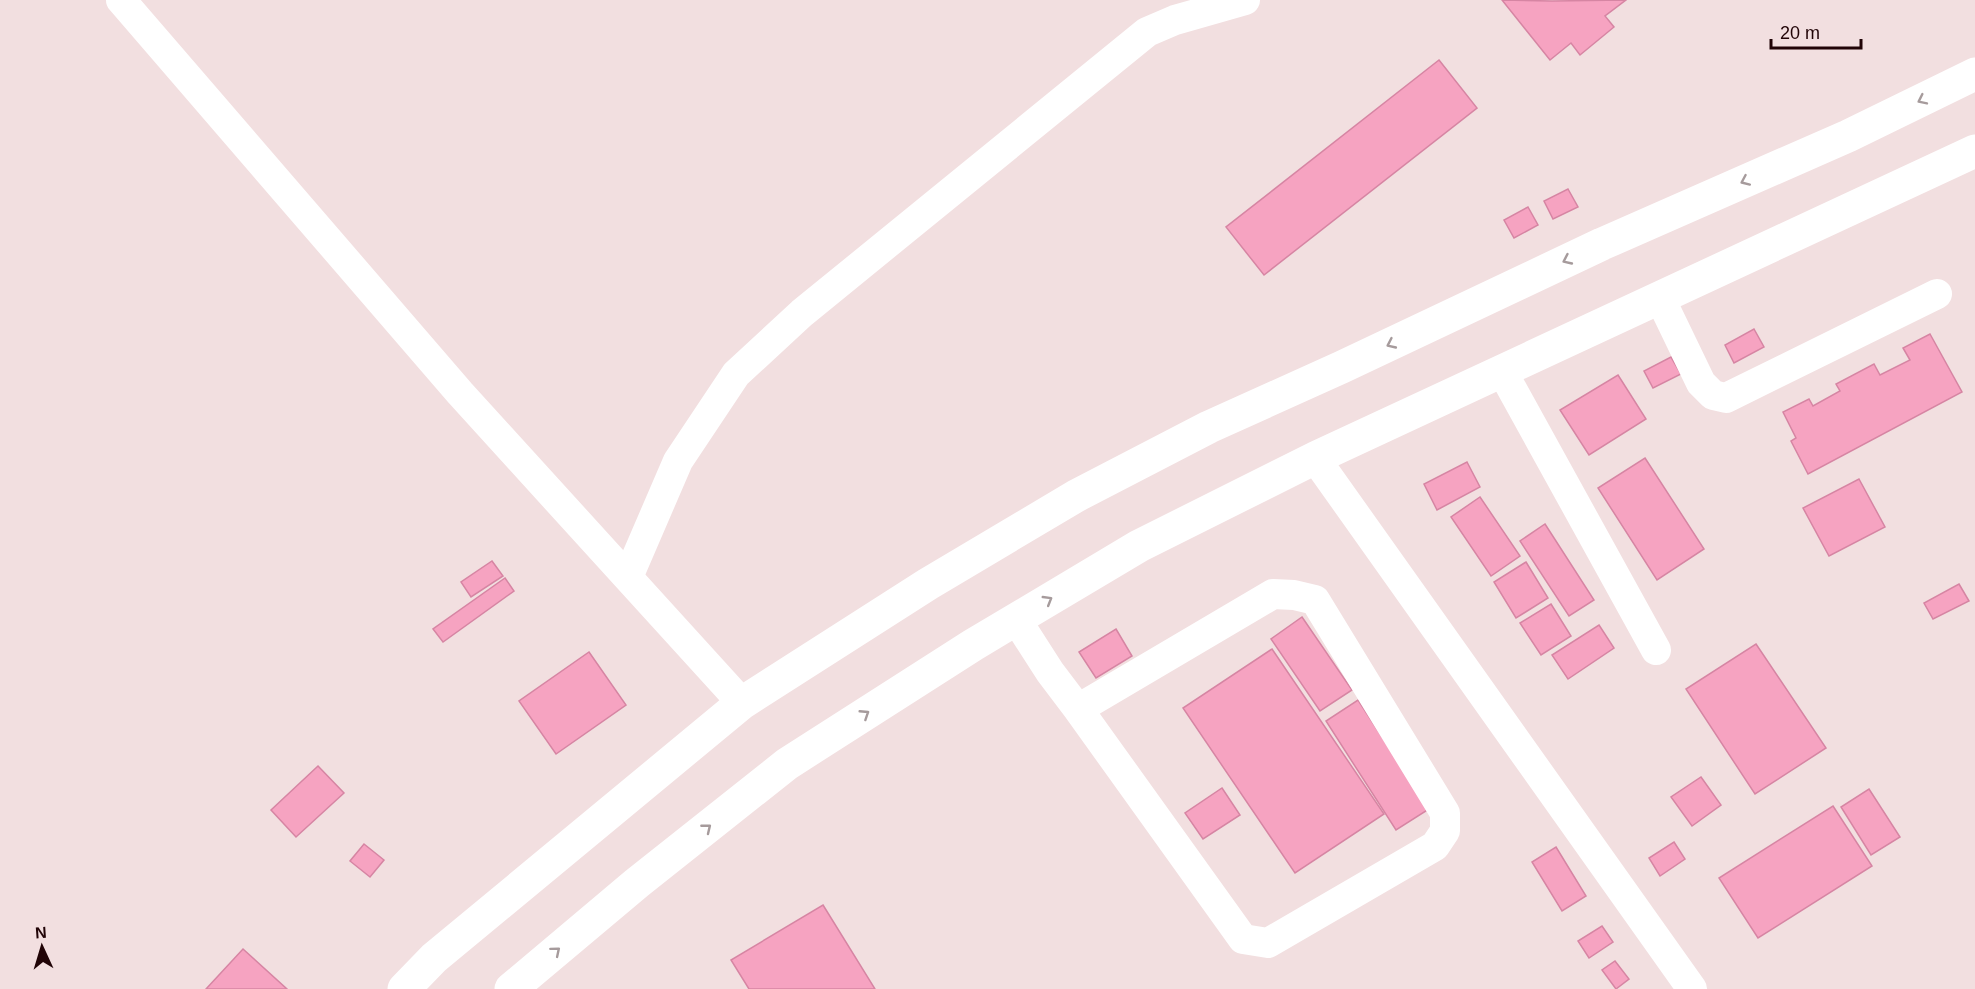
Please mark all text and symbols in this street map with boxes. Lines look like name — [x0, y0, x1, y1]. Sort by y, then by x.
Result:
scale bar — [1771, 12, 1861, 50]
text: 20 m — [1780, 23, 1820, 43]
one-way arrow — [1918, 92, 1929, 104]
one-way arrow — [1741, 174, 1752, 186]
one-way arrow — [1562, 253, 1573, 265]
one-way arrow — [1386, 336, 1397, 348]
one-way arrow — [1042, 596, 1052, 608]
one-way arrow — [859, 710, 869, 722]
one-way arrow — [700, 824, 711, 835]
north arrow — [12, 917, 72, 977]
text: N — [35, 924, 47, 941]
one-way arrow — [549, 948, 560, 959]

